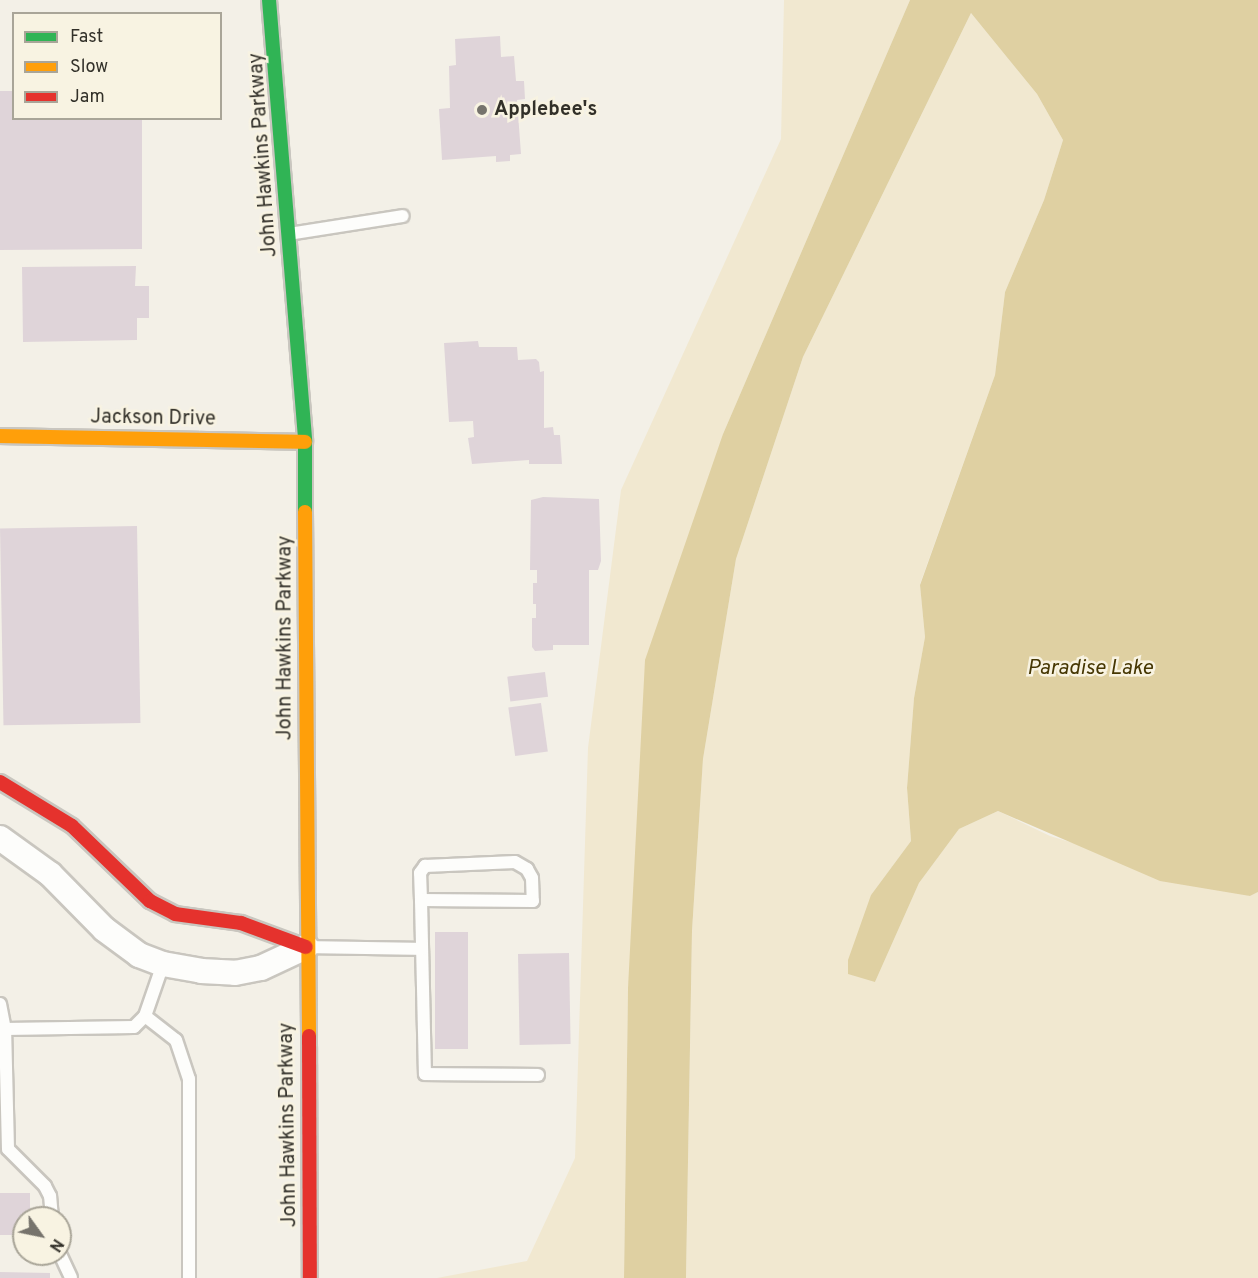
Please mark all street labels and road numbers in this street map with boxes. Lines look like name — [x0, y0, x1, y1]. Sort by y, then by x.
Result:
street label: John Hawkins Parkway — [245, 52, 283, 258]
street label: Jackson Drive — [90, 406, 216, 432]
street label: John Hawkins Parkway — [274, 536, 298, 740]
street label: John Hawkins Parkway — [275, 1022, 303, 1228]

